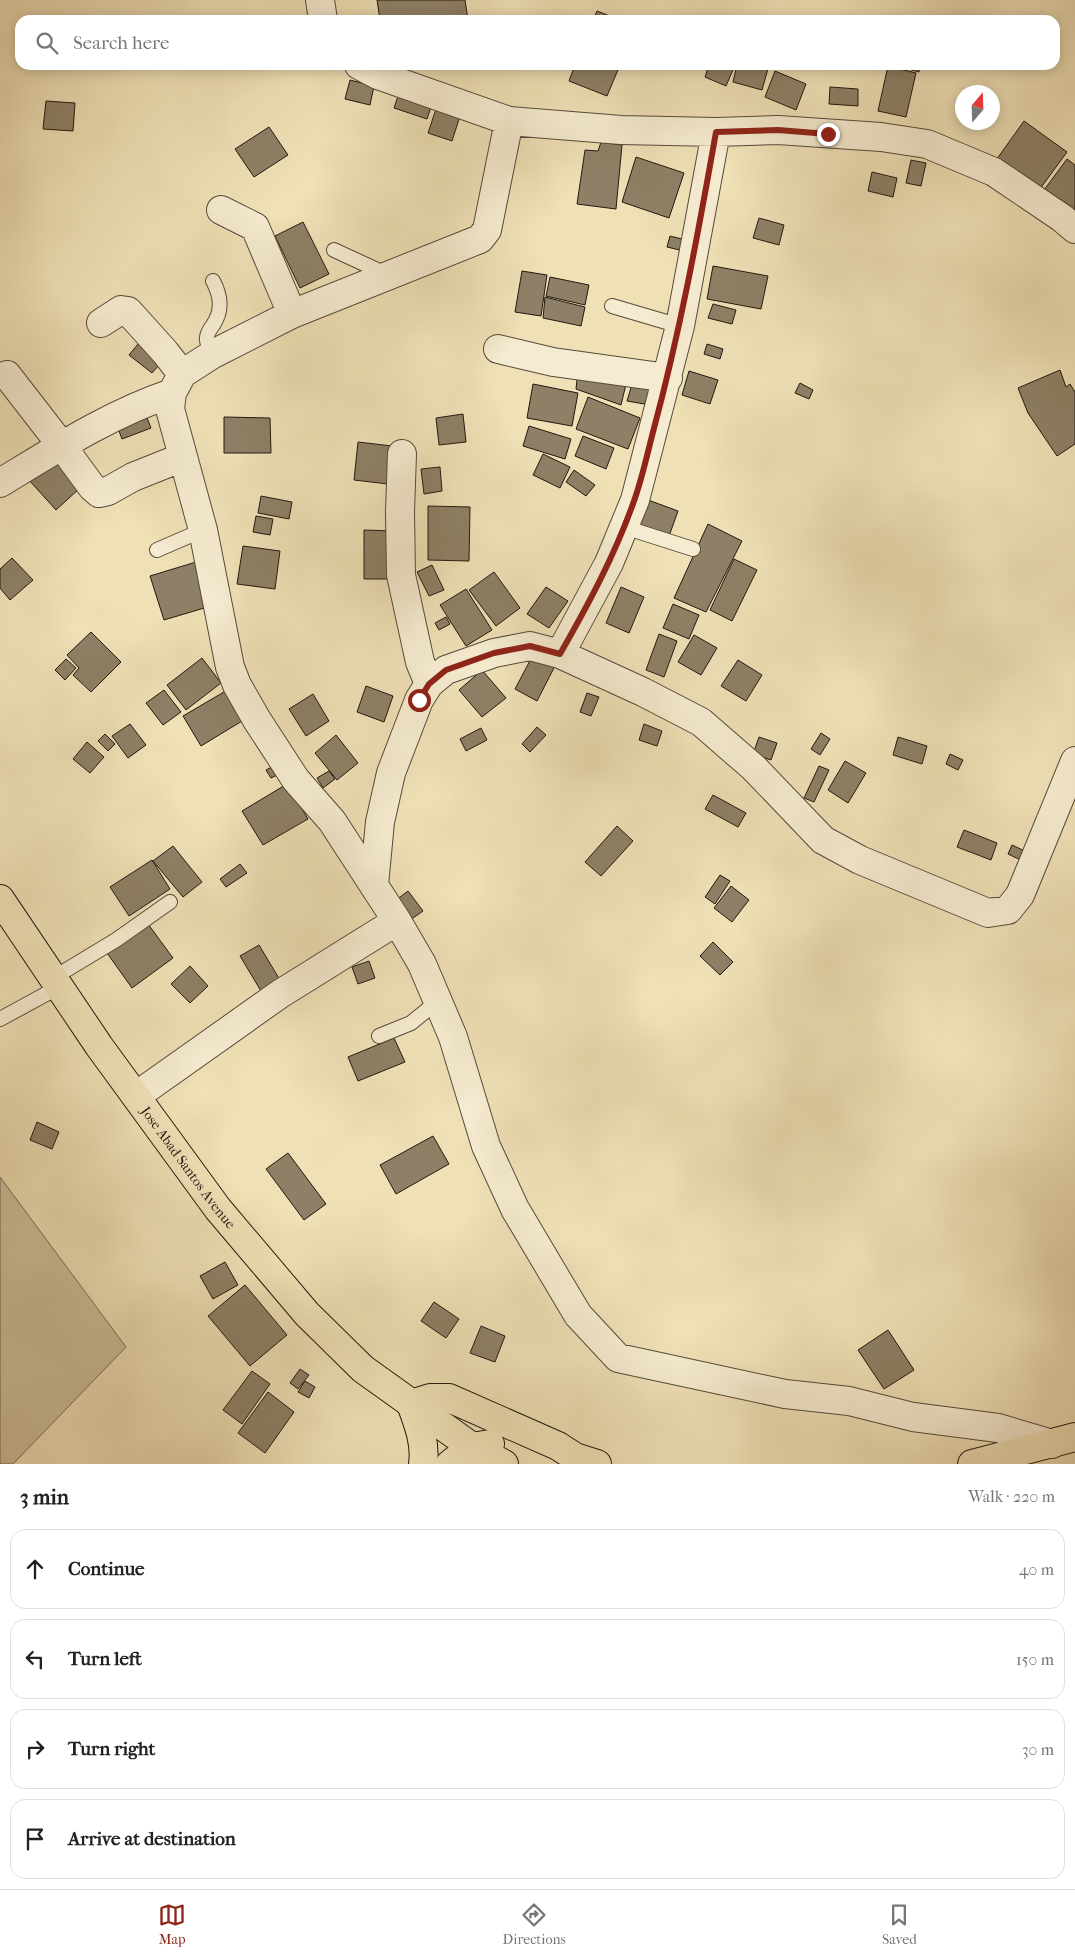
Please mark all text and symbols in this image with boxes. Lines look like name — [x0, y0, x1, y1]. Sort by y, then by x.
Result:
search box — [15, 15, 1060, 70]
icon: search — [33, 29, 61, 57]
text: Search here — [73, 32, 169, 54]
north arrow — [955, 85, 1000, 130]
route end — [817, 123, 840, 146]
route start — [408, 689, 431, 712]
street label: Jose Abad Santos Avenue — [137, 1102, 239, 1232]
text: 3 min — [20, 1485, 69, 1509]
text: Walk · 220 m — [968, 1487, 1055, 1506]
icon: ahead — [21, 1555, 49, 1583]
text: Continue — [68, 1558, 144, 1580]
text: 40 m — [1019, 1560, 1054, 1579]
icon: left — [21, 1645, 49, 1673]
text: Turn left — [68, 1648, 142, 1670]
text: 150 m — [1016, 1650, 1054, 1669]
icon: right — [21, 1735, 49, 1763]
text: Turn right — [68, 1738, 155, 1760]
text: 30 m — [1022, 1740, 1054, 1759]
icon: arrive — [21, 1825, 49, 1853]
text: Arrive at destination — [68, 1828, 236, 1850]
tab: Map — [158, 1901, 186, 1948]
tab: Directions — [503, 1901, 566, 1948]
tab: Saved — [882, 1901, 917, 1948]

